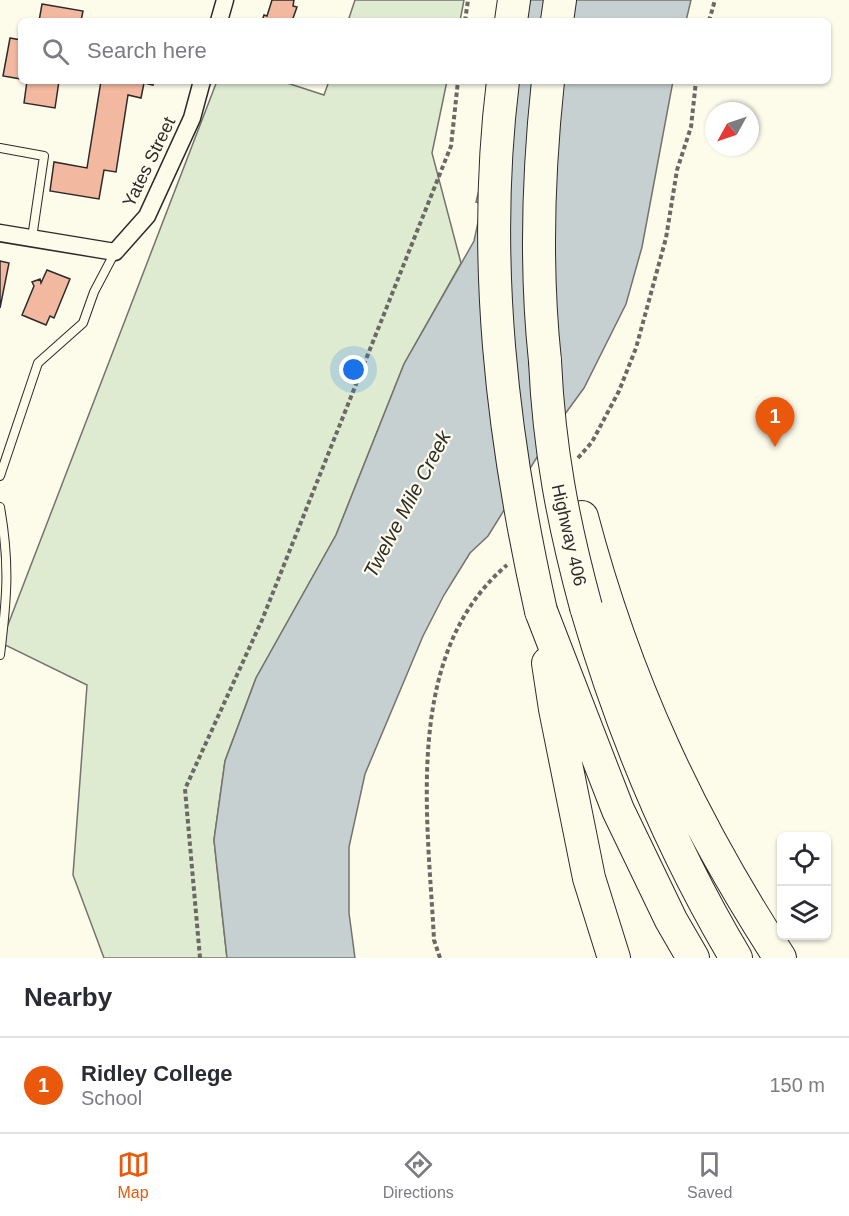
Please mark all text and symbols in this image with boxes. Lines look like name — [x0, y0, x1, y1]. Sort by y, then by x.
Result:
search box — [18, 18, 831, 84]
icon: search — [39, 35, 72, 68]
text: Search here — [87, 38, 207, 63]
north arrow — [705, 102, 759, 156]
street label: Yates Street — [119, 114, 179, 210]
your location — [339, 355, 368, 384]
pin: 1 — [756, 398, 794, 447]
water label: Twelve Mile Creek — [359, 426, 455, 581]
street label: Highway 406 — [548, 482, 590, 588]
map controls — [777, 832, 831, 940]
button: locate — [777, 832, 831, 886]
button: layers — [777, 886, 831, 940]
text: Nearby — [24, 982, 112, 1012]
text: Ridley College — [81, 1061, 233, 1086]
text: 1 — [38, 1074, 49, 1096]
text: 150 m — [769, 1074, 825, 1096]
text: School — [81, 1087, 142, 1109]
tab: Map — [117, 1148, 150, 1202]
tab: Directions — [383, 1148, 454, 1202]
tab: Saved — [687, 1148, 732, 1202]

